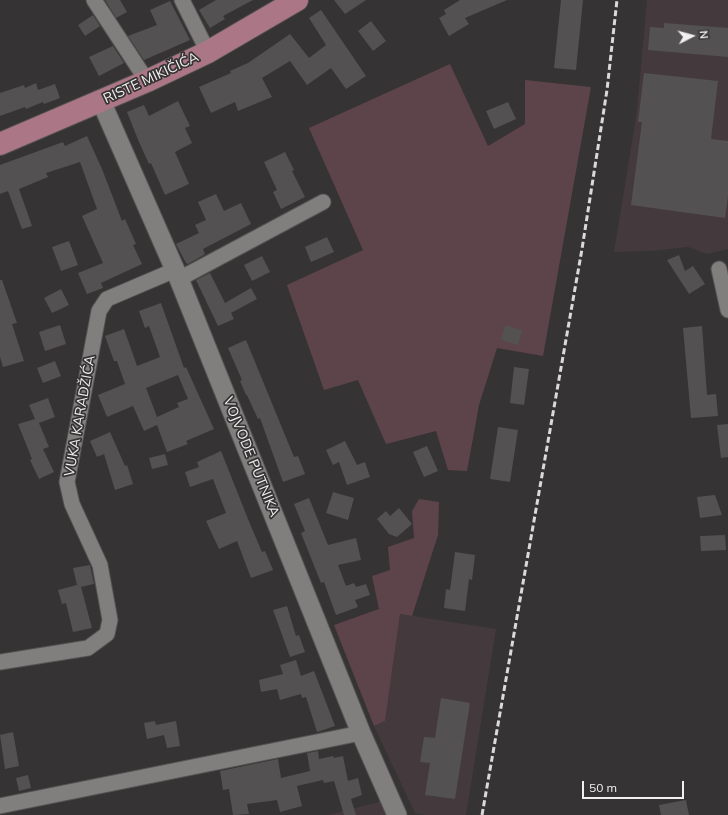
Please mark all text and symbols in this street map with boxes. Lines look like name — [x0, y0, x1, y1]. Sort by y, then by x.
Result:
north arrow — [672, 16, 712, 56]
text: N — [697, 30, 711, 40]
street label: RISTE MIKIČIĆA — [101, 49, 201, 107]
street label: VUKA KARADŽIĆA — [61, 354, 99, 478]
street label: VOJVODE PUTNIKA — [219, 395, 283, 519]
scale bar — [584, 773, 686, 799]
text: 50 m — [589, 780, 617, 795]

